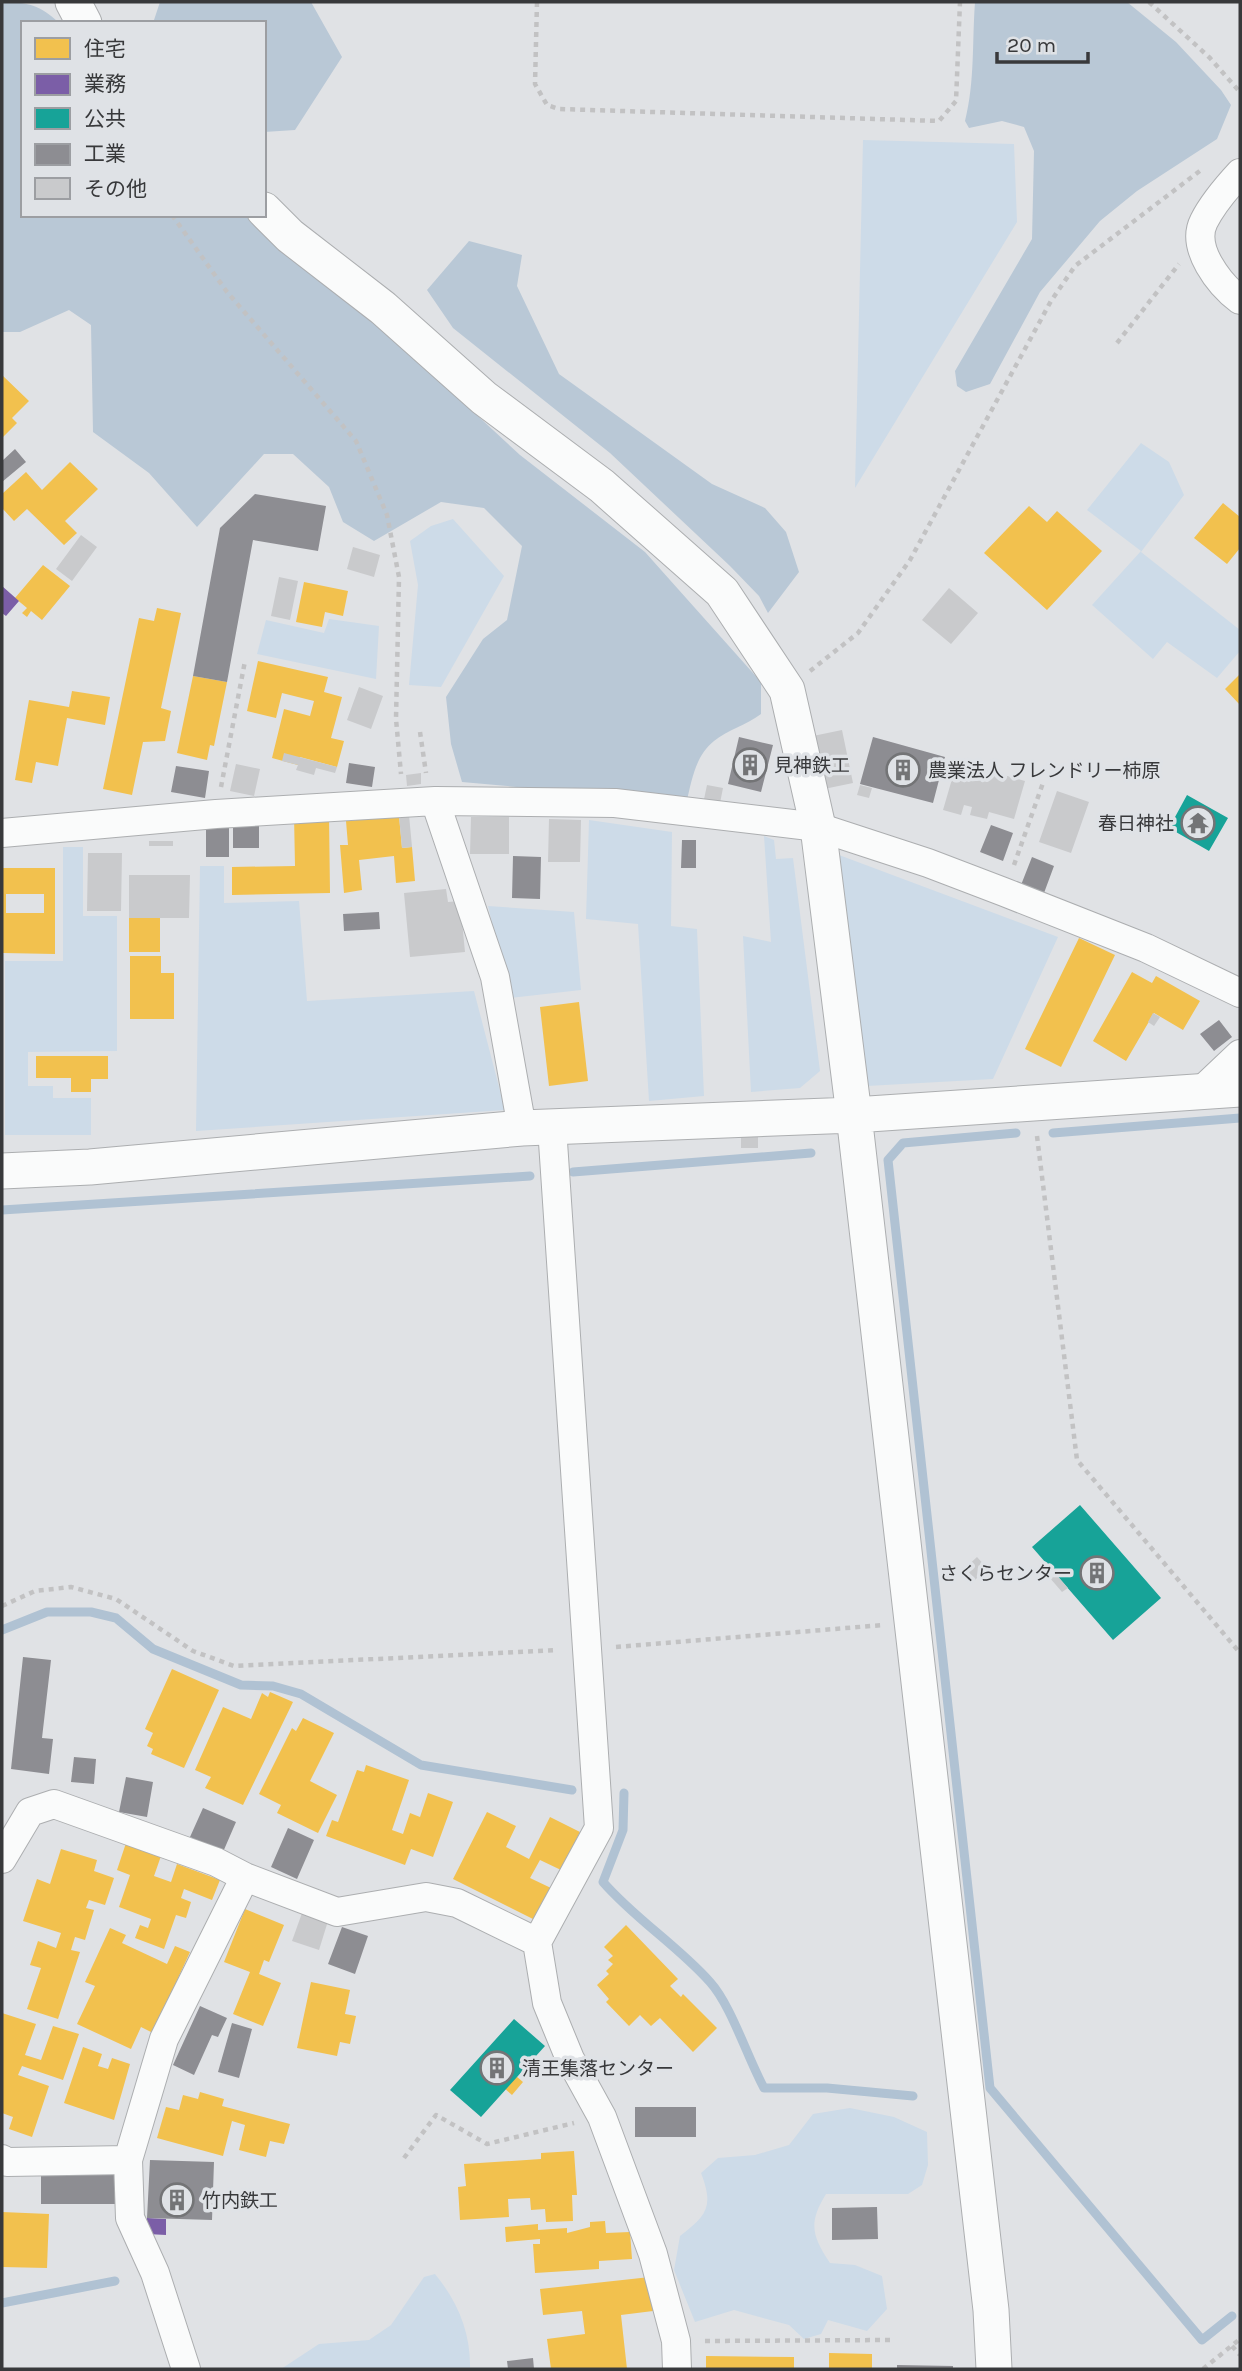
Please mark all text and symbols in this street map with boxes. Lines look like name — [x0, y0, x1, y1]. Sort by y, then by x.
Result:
legend — [21, 21, 266, 217]
scale bar — [997, 21, 1088, 65]
text: 20 m — [1007, 33, 1056, 57]
text: 住宅 — [84, 37, 126, 61]
text: 業務 — [84, 72, 126, 96]
text: 公共 — [84, 107, 126, 131]
text: 工業 — [84, 142, 126, 166]
text: その他 — [84, 177, 147, 201]
building icon: 見神鉄工 — [731, 746, 769, 784]
building icon: 農業法人 フレンドリー柿原 — [884, 751, 922, 789]
place label: 見神鉄工 — [774, 755, 850, 777]
place label: 農業法人 フレンドリー柿原 — [928, 760, 1161, 782]
temple icon: 春日神社 — [1179, 804, 1217, 842]
place label: 春日神社 — [1098, 813, 1174, 835]
building icon: さくらセンター — [1078, 1554, 1116, 1592]
place label: さくらセンター — [939, 1563, 1072, 1585]
building icon: 清王集落センター — [478, 2049, 516, 2087]
place label: 清王集落センター — [522, 2058, 674, 2080]
building icon: 竹内鉄工 — [158, 2181, 196, 2219]
place label: 竹内鉄工 — [202, 2190, 278, 2212]

